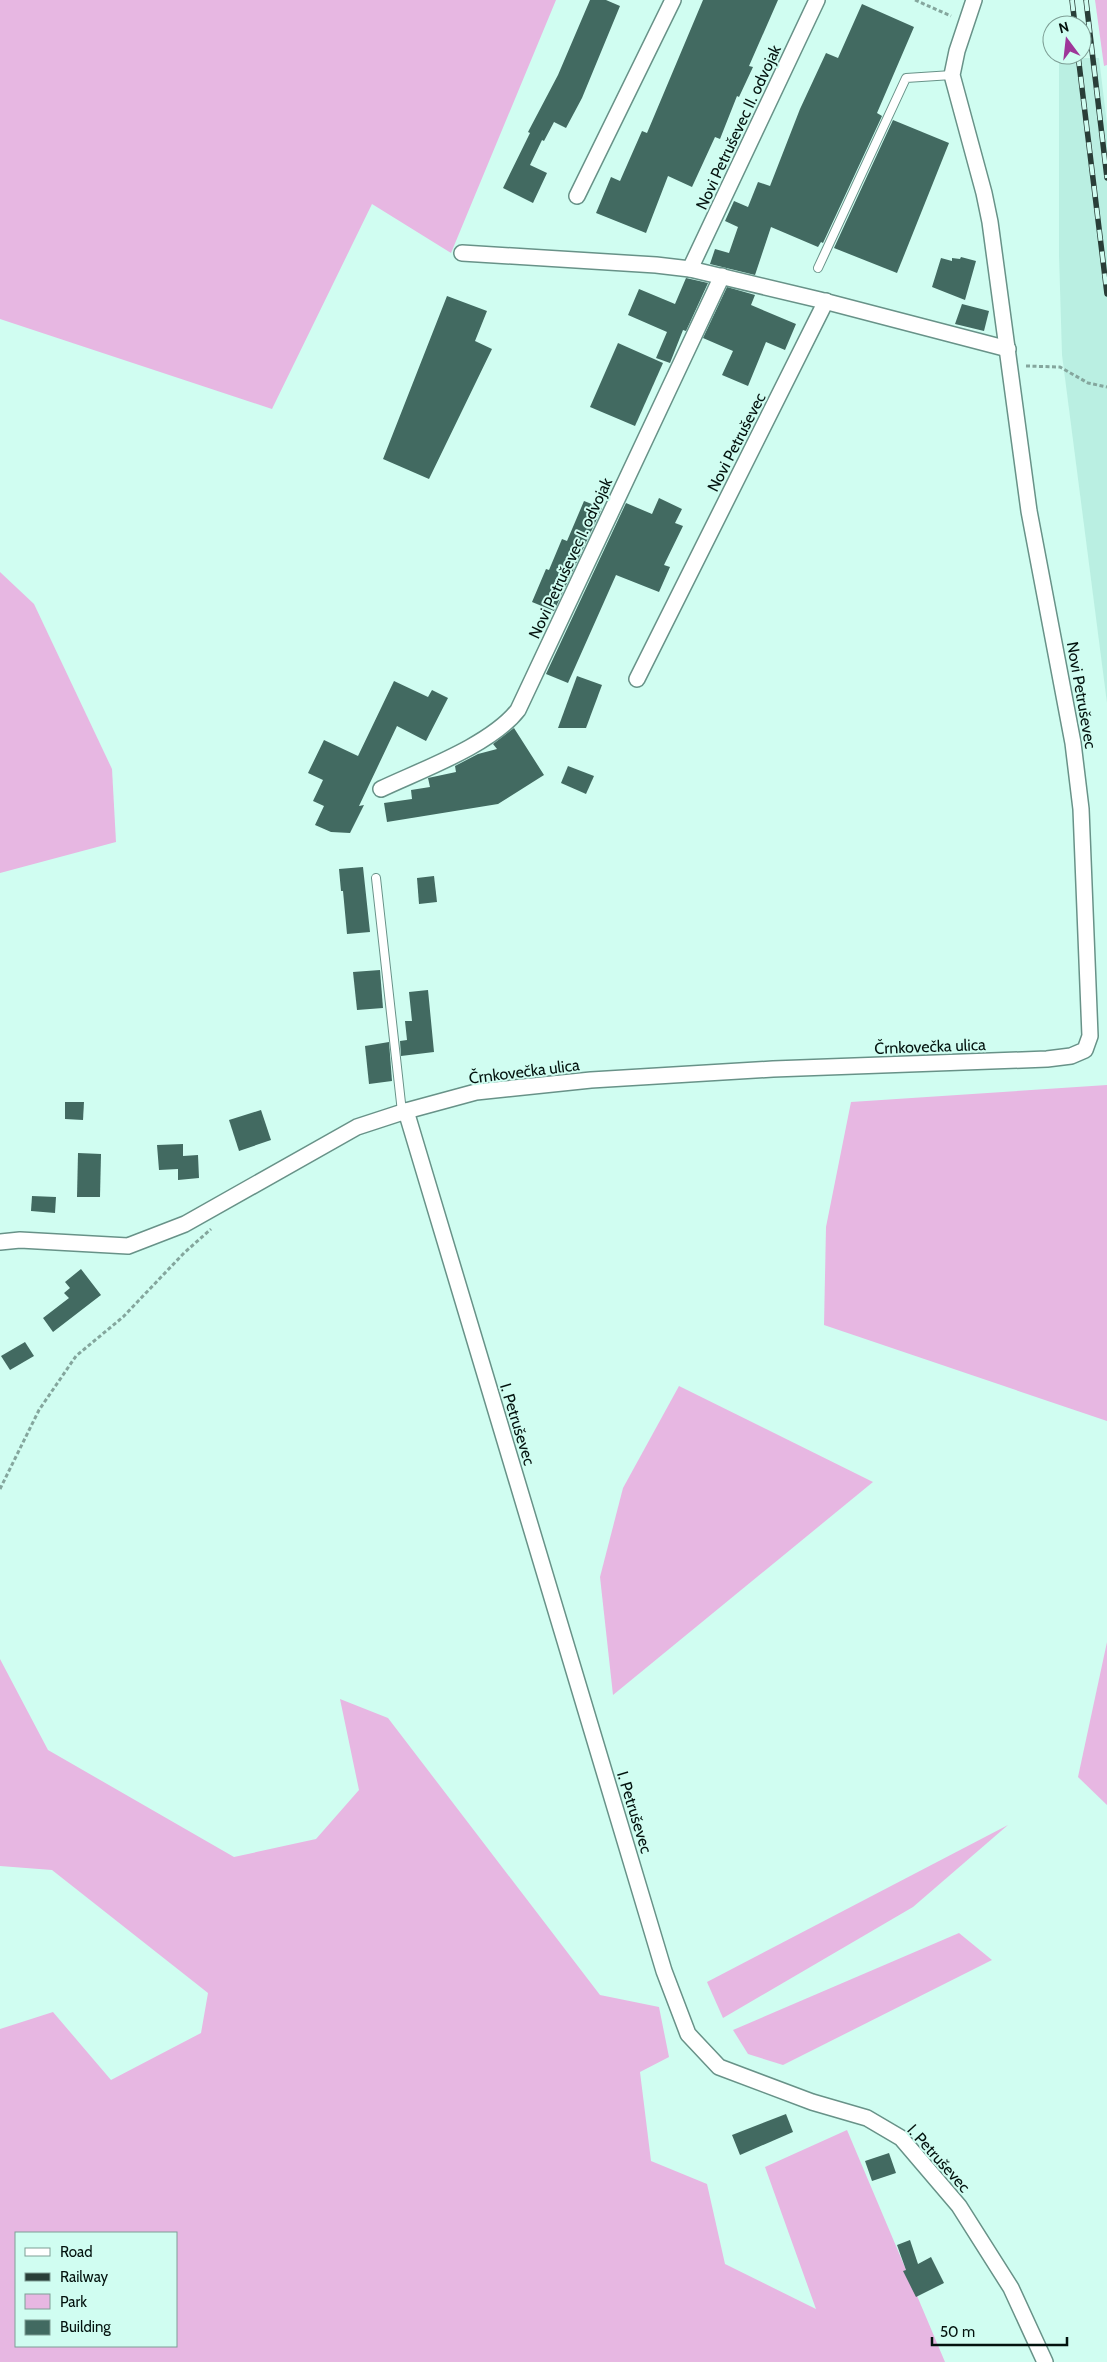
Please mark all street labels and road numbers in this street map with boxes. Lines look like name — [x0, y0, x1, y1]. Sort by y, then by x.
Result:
street label: Novi Petruševec II. odvojak — [692, 41, 785, 213]
street label: Novi Petruševec — [703, 390, 770, 495]
street label: Novi Petruševec I. odvojak — [525, 474, 617, 642]
street label: Novi Petruševec — [1063, 640, 1100, 750]
street label: Črnkovečka ulica — [874, 1035, 986, 1058]
street label: Črnkovečka ulica — [468, 1055, 581, 1088]
street label: I. Petruševec — [496, 1381, 539, 1468]
street label: I. Petruševec — [613, 1769, 656, 1856]
street label: I. Petruševec — [903, 2120, 974, 2196]

